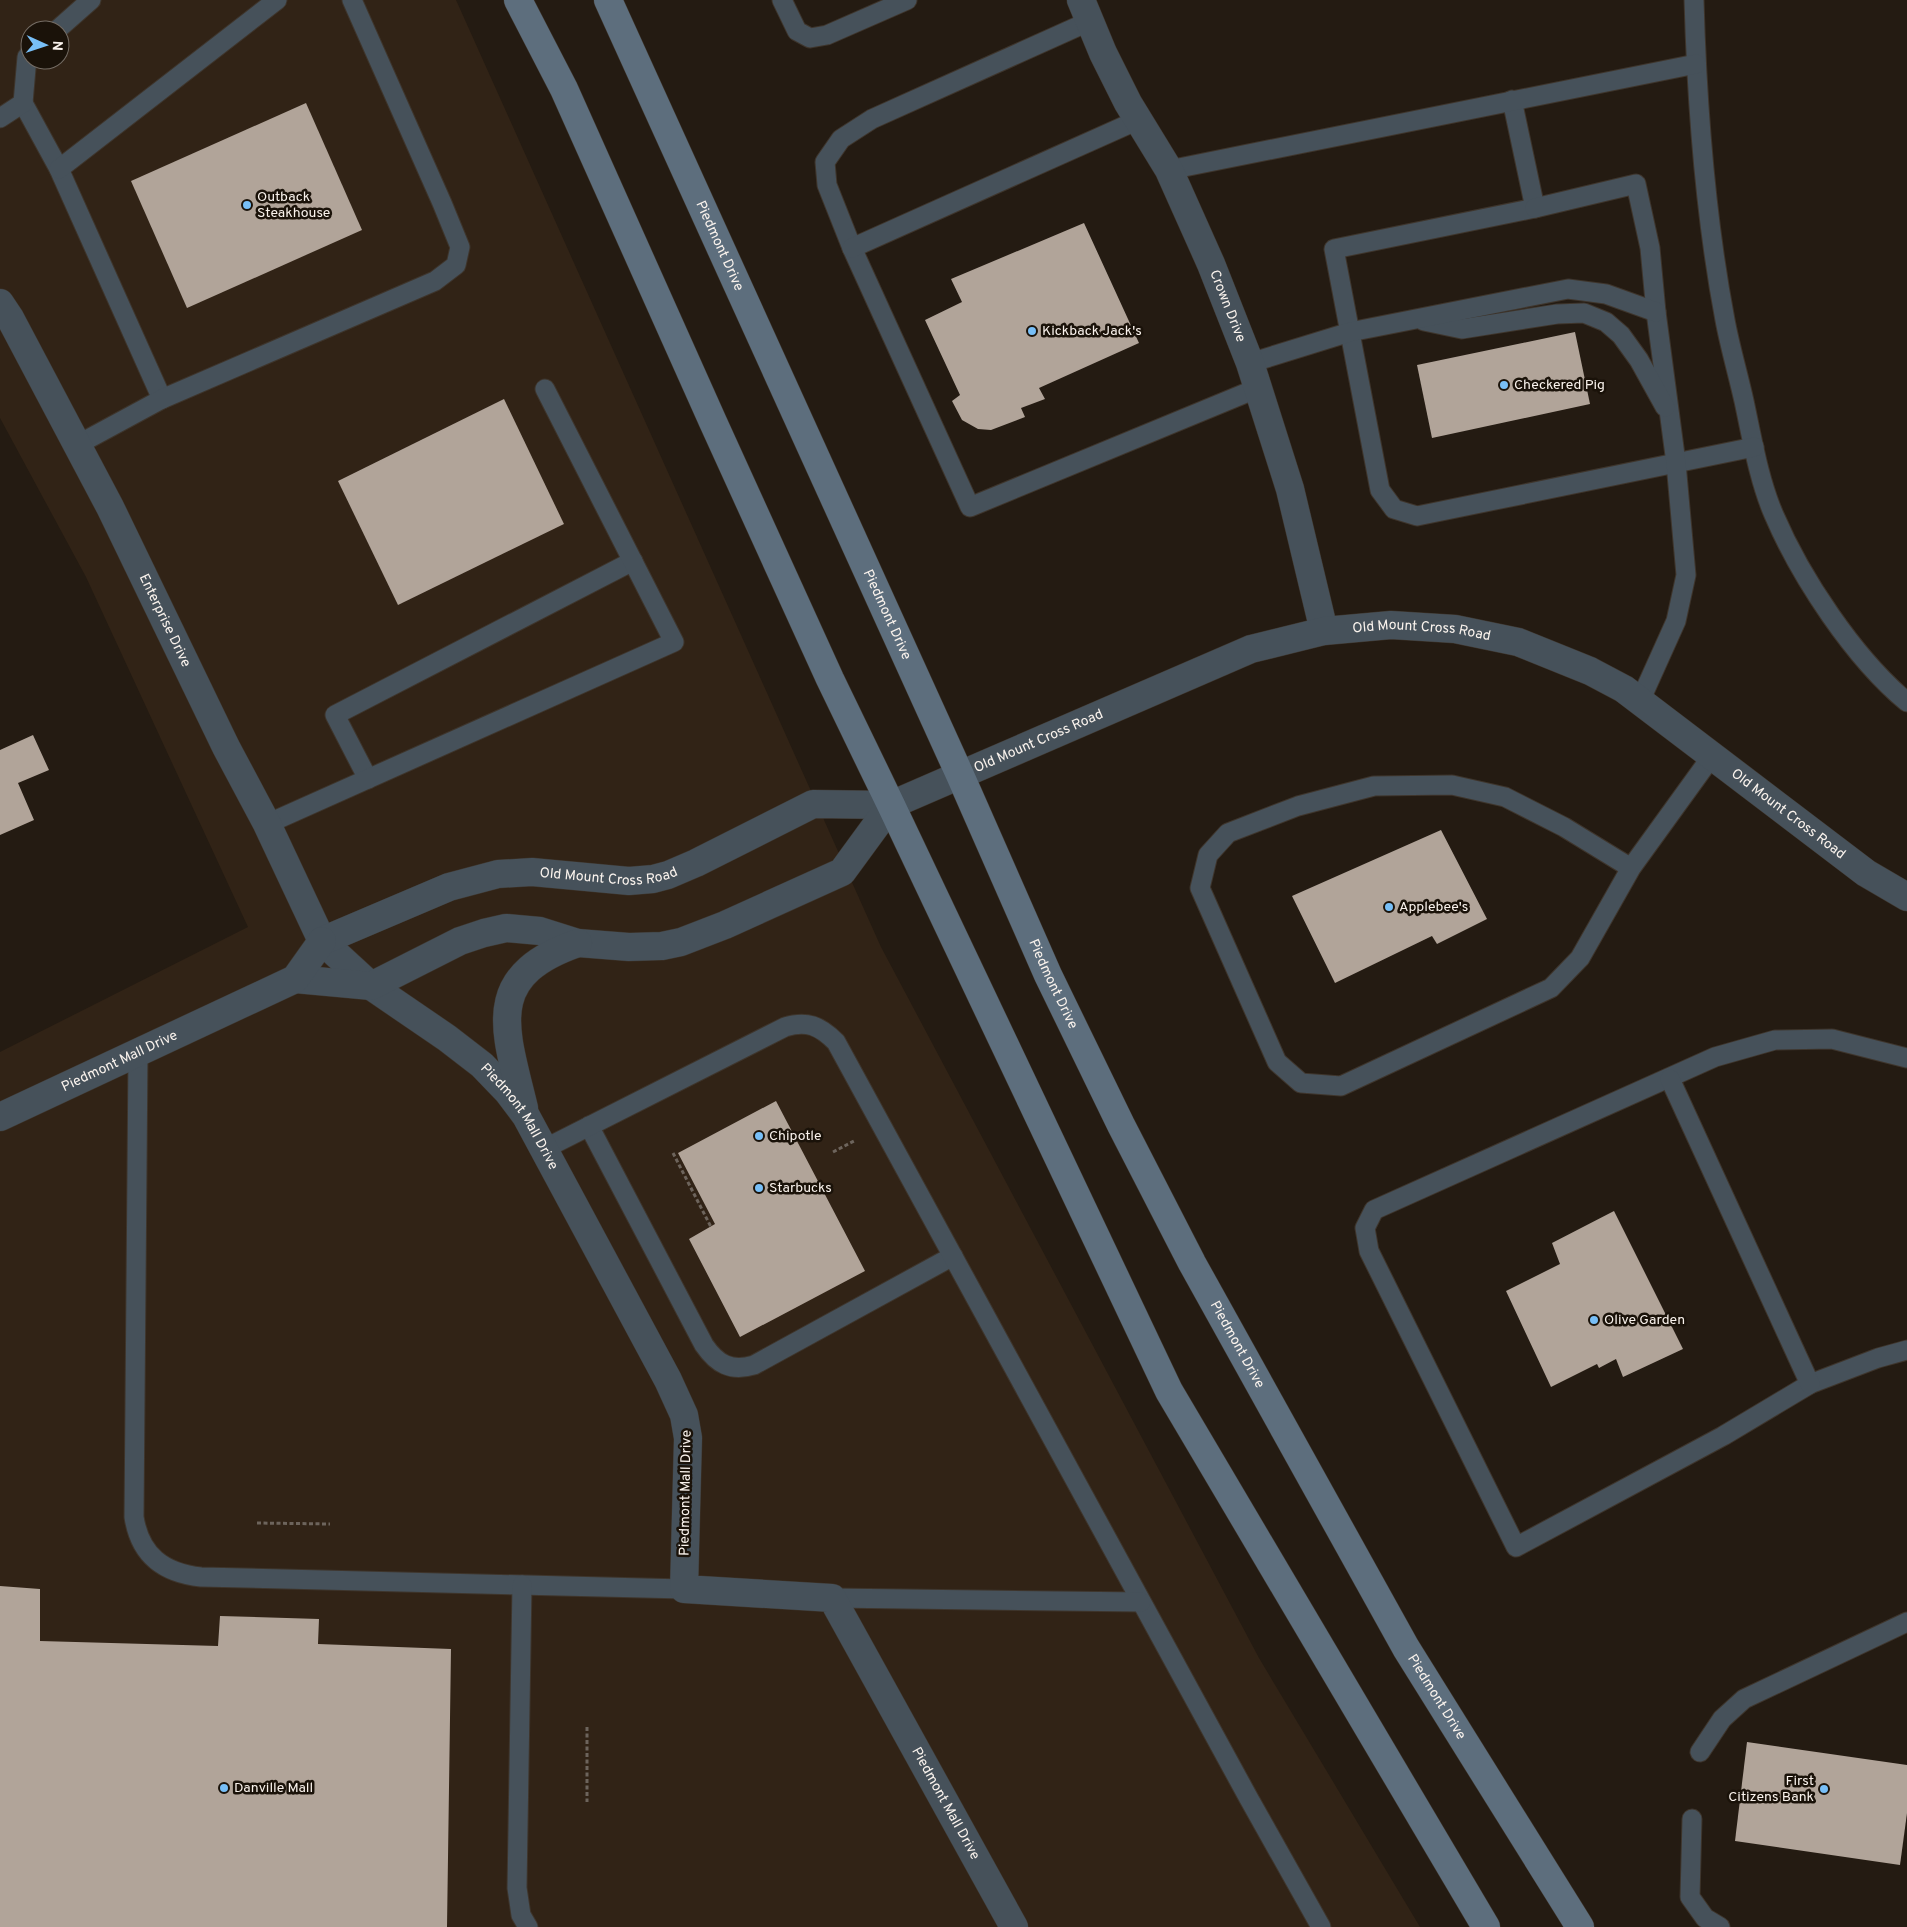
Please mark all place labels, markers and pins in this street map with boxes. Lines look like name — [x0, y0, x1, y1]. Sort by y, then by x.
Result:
place label: Outback Steakhouse — [257, 189, 330, 222]
marker: Outback Steakhouse — [241, 199, 253, 211]
place label: Kickback Jack's — [1042, 323, 1142, 340]
marker: Kickback Jack's — [1026, 325, 1038, 337]
place label: Checkered Pig — [1514, 377, 1605, 394]
marker: Checkered Pig — [1498, 379, 1510, 391]
place label: Applebee's — [1399, 899, 1468, 916]
marker: Applebee's — [1383, 901, 1395, 913]
place label: Chipotle — [769, 1128, 822, 1145]
marker: Chipotle — [753, 1130, 765, 1142]
place label: Starbucks — [769, 1180, 832, 1197]
marker: Starbucks — [753, 1182, 765, 1194]
place label: Olive Garden — [1604, 1312, 1685, 1329]
marker: Olive Garden — [1588, 1314, 1600, 1326]
place label: First Citizens Bank — [1728, 1773, 1814, 1806]
place label: Danville Mall — [234, 1780, 313, 1797]
marker: Danville Mall — [218, 1782, 230, 1794]
marker: First Citizens Bank — [1818, 1783, 1830, 1795]

